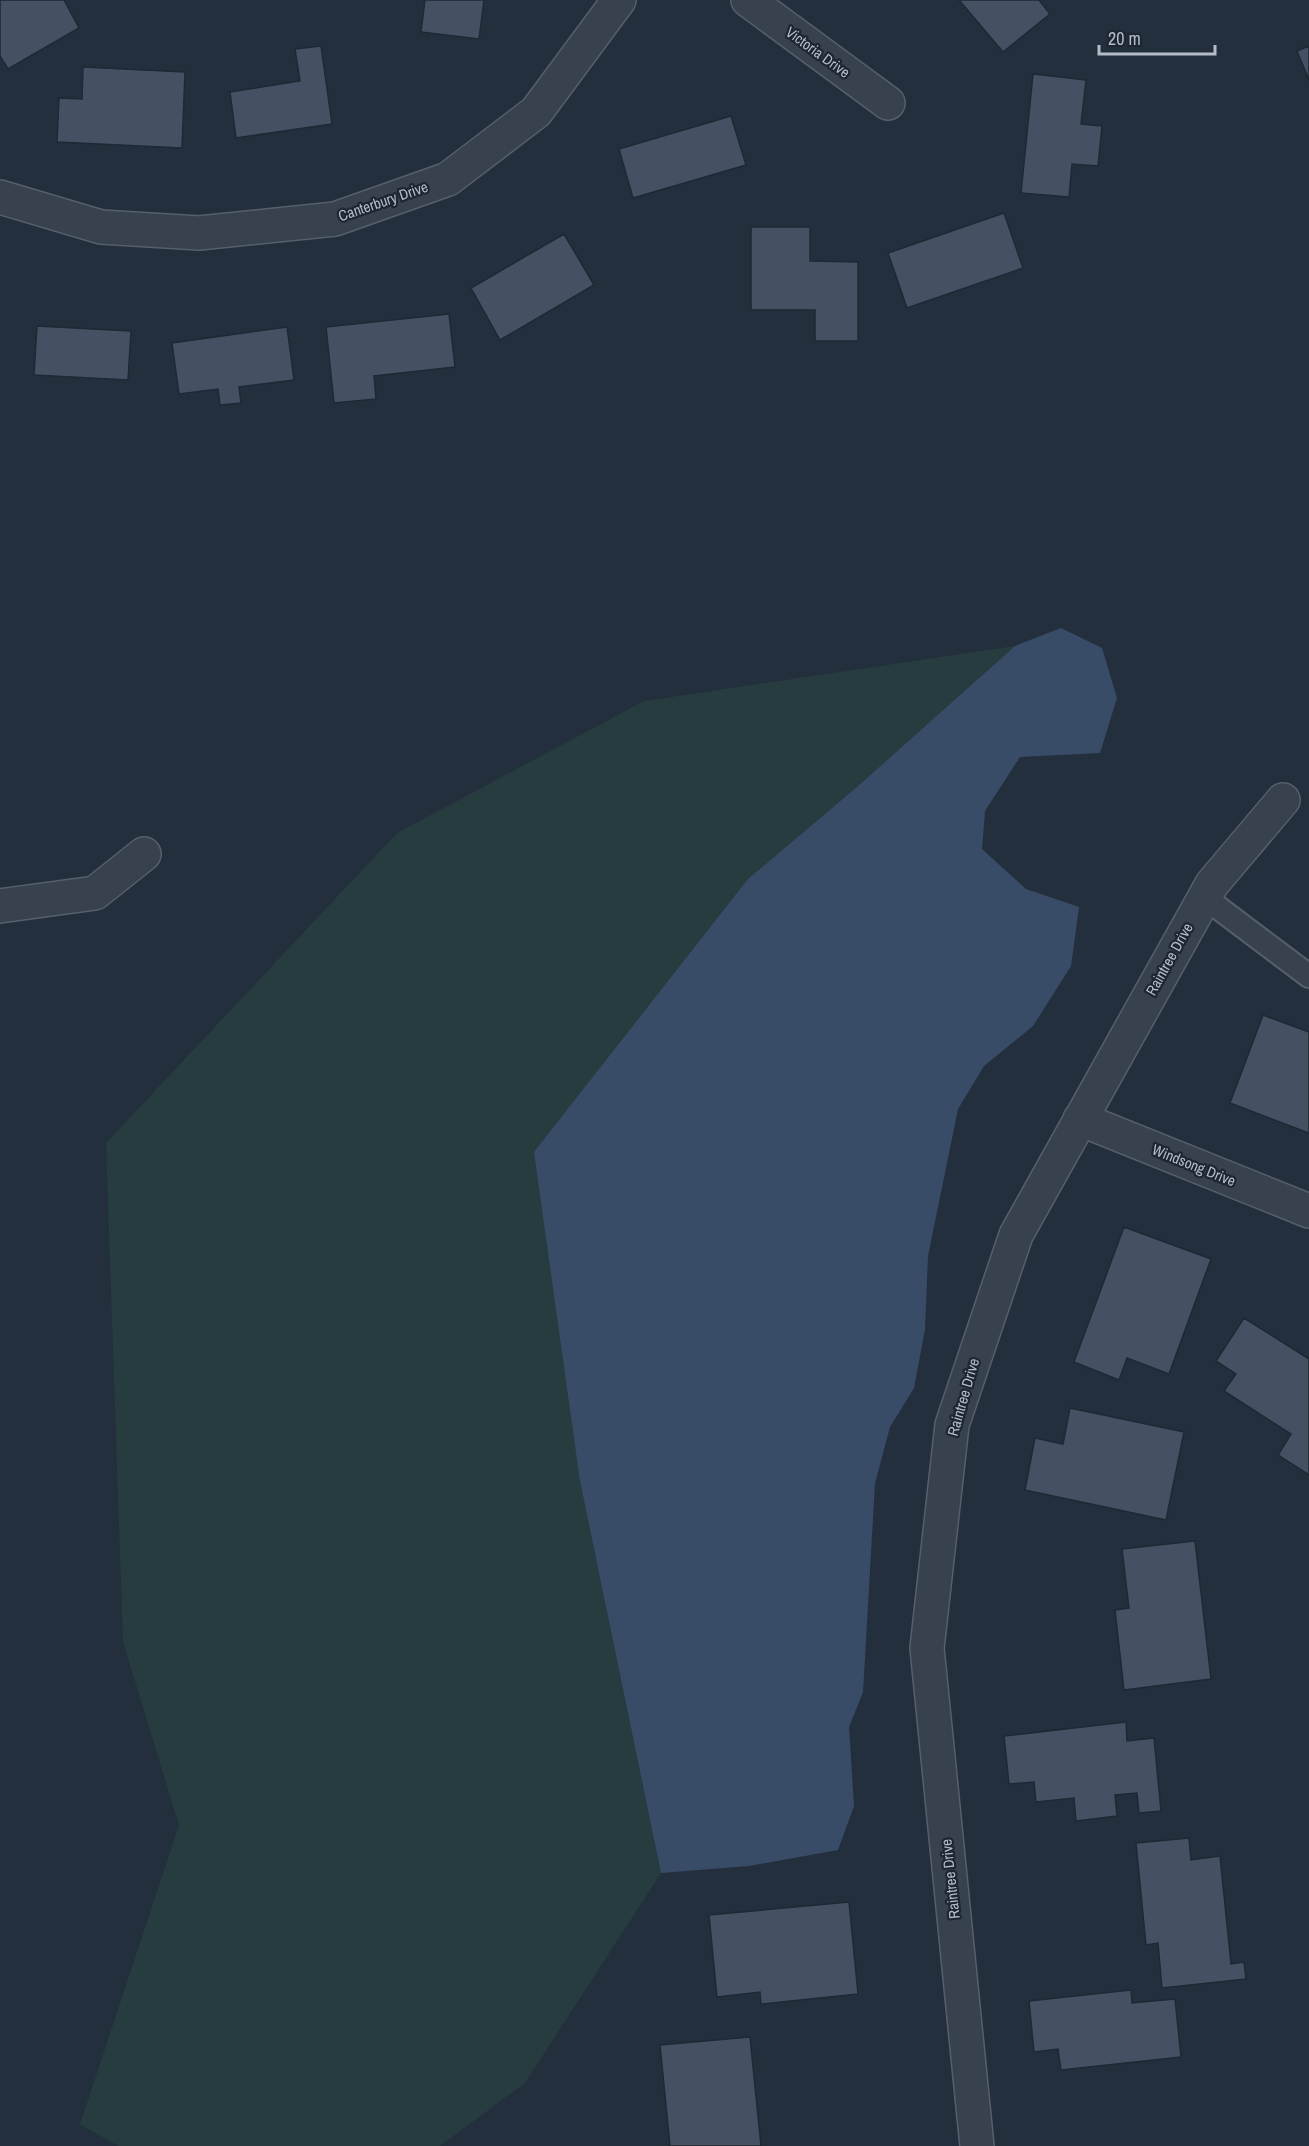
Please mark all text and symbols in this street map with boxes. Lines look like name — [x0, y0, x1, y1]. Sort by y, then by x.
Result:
scale bar — [1099, 18, 1214, 56]
street label: Victoria Drive — [781, 21, 855, 83]
text: 20 m — [1108, 26, 1141, 51]
street label: Canterbury Drive — [335, 176, 431, 226]
street label: Raintree Drive — [1140, 919, 1198, 999]
street label: Windsong Drive — [1149, 1139, 1239, 1191]
street label: Raintree Drive — [942, 1356, 984, 1438]
street label: Raintree Drive — [935, 1838, 965, 1920]

